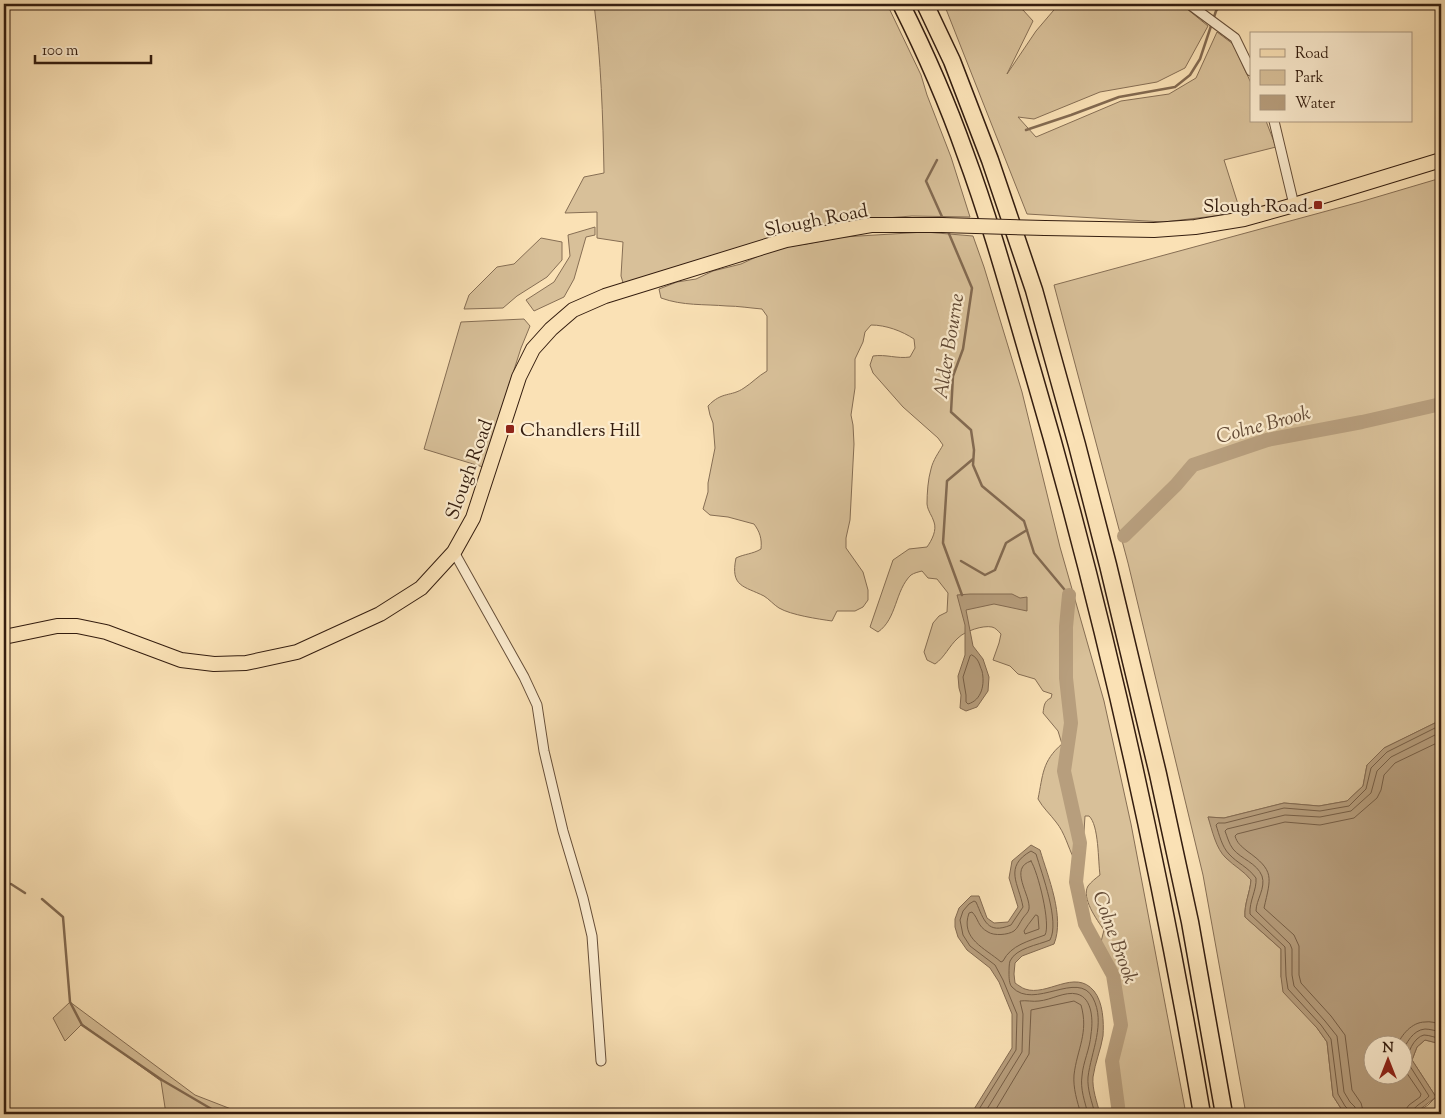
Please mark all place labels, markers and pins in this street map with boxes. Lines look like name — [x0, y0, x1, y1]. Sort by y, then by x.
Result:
place label: Slough Road — [1203, 194, 1308, 221]
marker: Slough Road — [1312, 199, 1324, 211]
place label: Chandlers Hill — [520, 418, 641, 445]
marker: Chandlers Hill — [504, 423, 516, 435]

